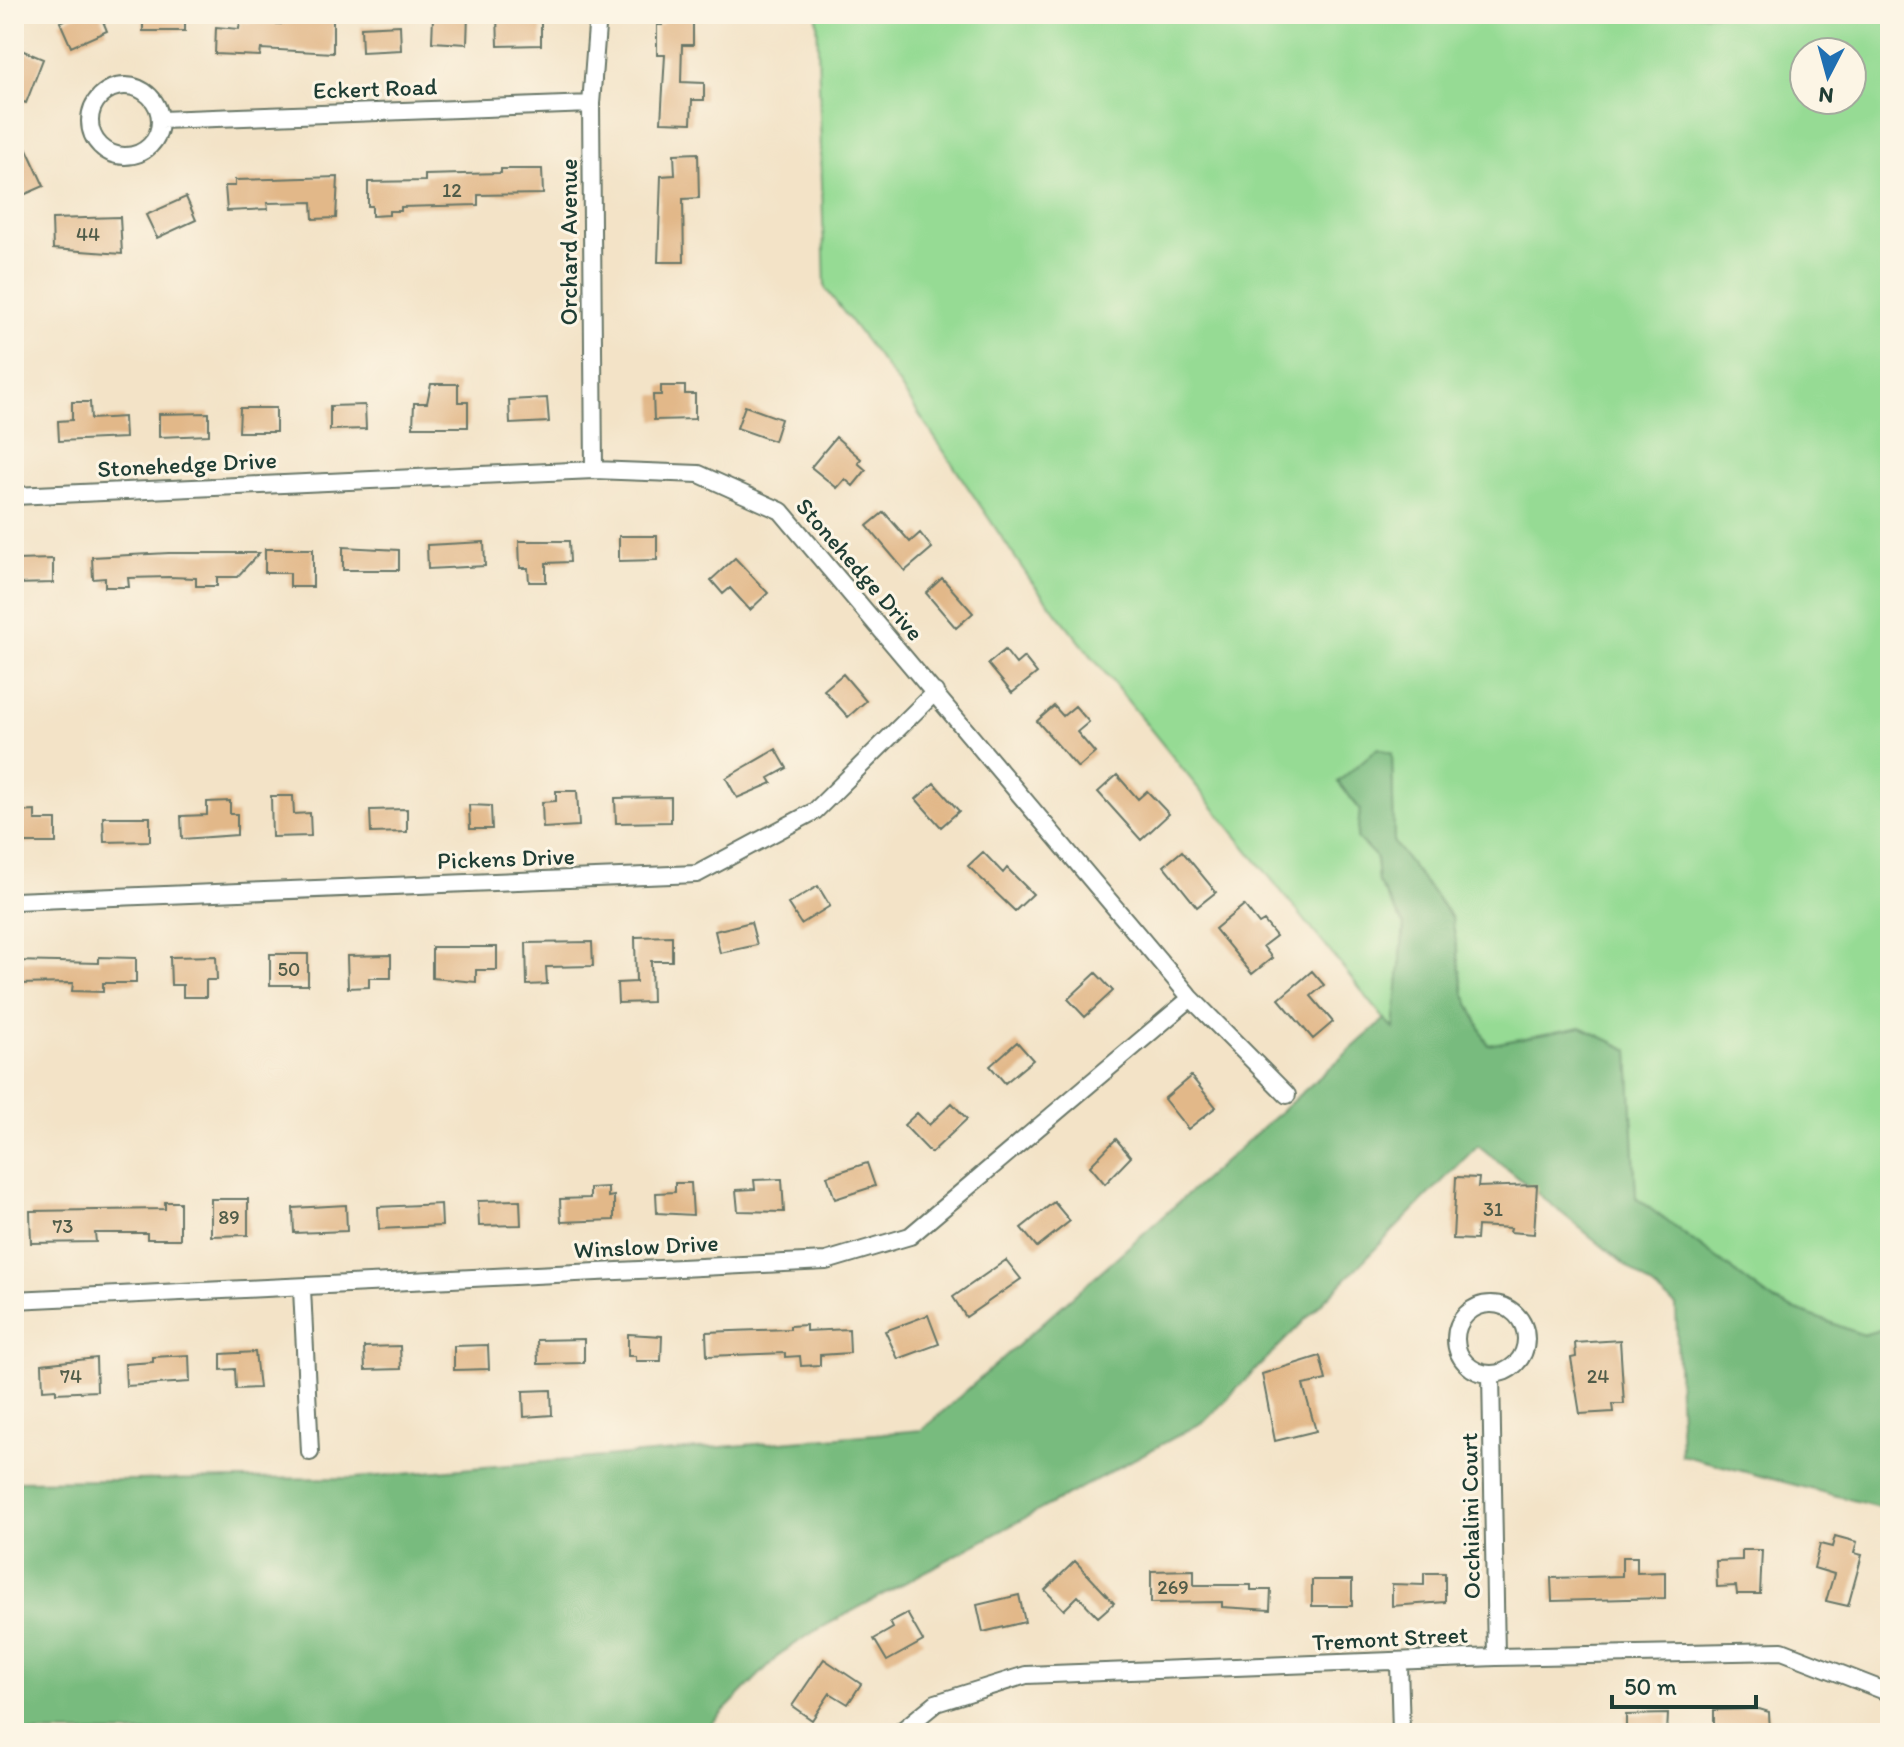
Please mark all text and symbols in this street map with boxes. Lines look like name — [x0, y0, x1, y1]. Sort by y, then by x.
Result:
north arrow — [1788, 36, 1868, 116]
street label: Eckert Road — [312, 71, 438, 105]
text: N — [1817, 81, 1835, 110]
street label: Orchard Avenue — [554, 158, 583, 326]
house number: 12 — [442, 178, 462, 202]
house number: 44 — [76, 222, 100, 246]
street label: Stonehedge Drive — [96, 445, 278, 483]
street label: Stonehedge Drive — [790, 492, 930, 646]
street label: Pickens Drive — [437, 841, 575, 875]
house number: 50 — [278, 957, 300, 981]
house number: 31 — [1483, 1197, 1503, 1221]
house number: 89 — [218, 1205, 240, 1229]
house number: 73 — [53, 1214, 74, 1238]
street label: Winslow Drive — [573, 1228, 719, 1264]
house number: 74 — [60, 1364, 82, 1388]
house number: 24 — [1587, 1364, 1609, 1388]
street label: Occhialini Court — [1454, 1432, 1486, 1600]
house number: 269 — [1157, 1575, 1189, 1599]
street label: Tremont Street — [1311, 1619, 1469, 1657]
scale bar — [1612, 1659, 1756, 1709]
text: 50 m — [1624, 1672, 1677, 1701]

